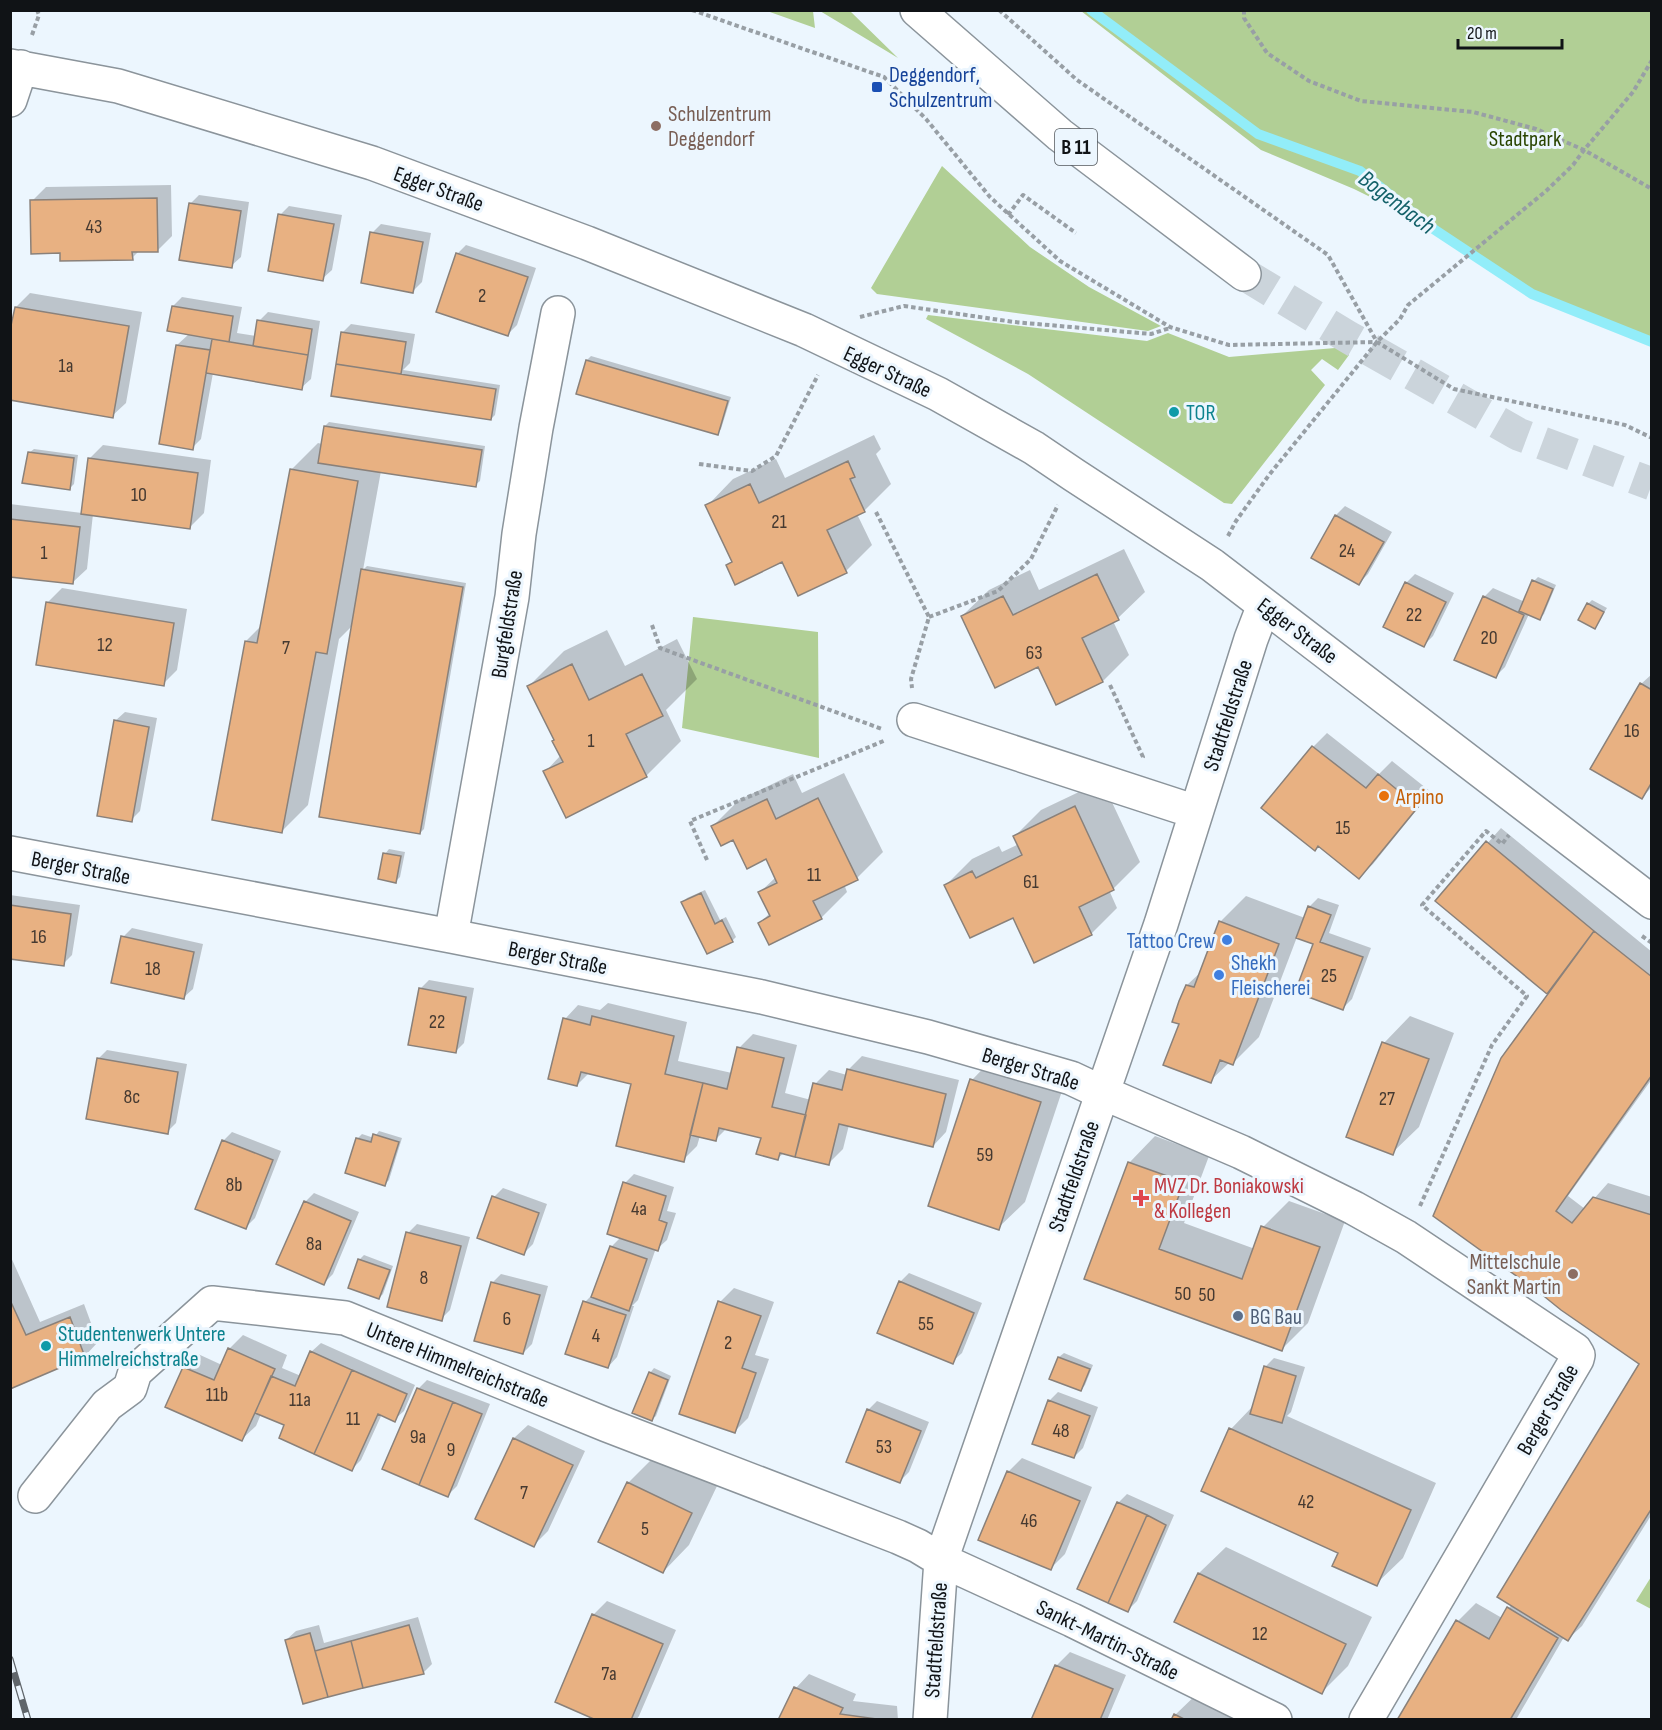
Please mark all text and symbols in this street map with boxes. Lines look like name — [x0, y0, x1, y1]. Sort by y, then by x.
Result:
scale bar — [1458, 12, 1562, 50]
text: 20 m — [1467, 23, 1497, 44]
place label: Deggendorf, Schulzentrum — [889, 62, 992, 114]
marker: Deggendorf, Schulzentrum — [870, 80, 884, 94]
place label: Schulzentrum Deggendorf — [668, 101, 771, 153]
marker: Schulzentrum Deggendorf — [649, 119, 663, 133]
park label: Stadtpark — [1489, 126, 1562, 153]
road number: B 11 — [1055, 129, 1097, 165]
street label: Egger Straße — [390, 161, 487, 218]
water label: Bogenbach — [1353, 164, 1441, 241]
house number: 43 — [86, 215, 102, 239]
house number: 2 — [478, 284, 486, 308]
street label: Egger Straße — [839, 340, 936, 404]
house number: 1a — [59, 354, 73, 378]
place label: TOR — [1186, 400, 1216, 427]
marker: TOR — [1167, 405, 1181, 419]
house number: 10 — [131, 483, 147, 507]
house number: 21 — [771, 510, 787, 534]
house number: 24 — [1339, 539, 1355, 563]
house number: 1 — [41, 541, 48, 565]
street label: Burgfeldstraße — [486, 568, 529, 680]
street label: Egger Straße — [1251, 592, 1343, 670]
house number: 22 — [1406, 603, 1422, 627]
house number: 20 — [1480, 626, 1498, 650]
house number: 12 — [97, 633, 113, 657]
house number: 7 — [282, 636, 290, 660]
house number: 63 — [1025, 641, 1043, 665]
street label: Stadtfeldstraße — [1198, 656, 1259, 775]
house number: 16 — [1624, 719, 1640, 743]
house number: 1 — [588, 729, 595, 753]
place label: Arpino — [1395, 784, 1444, 811]
marker: Arpino — [1377, 789, 1391, 803]
house number: 15 — [1335, 816, 1351, 840]
street label: Berger Straße — [29, 846, 133, 891]
house number: 11 — [807, 863, 821, 887]
house number: 61 — [1023, 870, 1039, 894]
house number: 16 — [31, 925, 47, 949]
place label: Tattoo Crew — [1126, 928, 1215, 955]
marker: Tattoo Crew — [1220, 933, 1234, 947]
street label: Berger Straße — [506, 936, 610, 981]
place label: Shekh Fleischerei — [1231, 950, 1310, 1002]
house number: 18 — [145, 957, 161, 981]
house number: 25 — [1321, 964, 1337, 988]
marker: Shekh Fleischerei — [1212, 968, 1226, 982]
house number: 22 — [429, 1010, 445, 1034]
street label: Berger Straße — [979, 1042, 1082, 1097]
house number: 8c — [124, 1085, 140, 1109]
house number: 27 — [1379, 1087, 1395, 1111]
street label: Stadtfeldstraße — [1043, 1117, 1106, 1235]
house number: 59 — [977, 1143, 993, 1167]
house number: 8b — [225, 1173, 243, 1197]
place label: MVZ Dr. Boniakowski & Kollegen — [1154, 1173, 1304, 1225]
marker: MVZ Dr. Boniakowski & Kollegen — [1132, 1189, 1150, 1207]
house number: 4a — [631, 1197, 647, 1221]
house number: 8a — [306, 1232, 322, 1256]
place label: Mittelschule Sankt Martin — [1467, 1249, 1561, 1301]
house number: 8 — [420, 1266, 428, 1290]
marker: Mittelschule Sankt Martin — [1566, 1267, 1580, 1281]
house number: 50 — [1175, 1282, 1191, 1306]
house number: 50 — [1199, 1283, 1215, 1307]
place label: BG Bau — [1250, 1304, 1302, 1331]
house number: 6 — [503, 1307, 511, 1331]
marker: BG Bau — [1231, 1309, 1245, 1323]
house number: 55 — [918, 1312, 934, 1336]
street label: Untere Himmelreichstraße — [362, 1316, 553, 1414]
place label: Studentenwerk Untere Himmelreichstraße — [58, 1321, 226, 1373]
house number: 4 — [592, 1324, 600, 1348]
house number: 2 — [724, 1331, 732, 1355]
marker: Studentenwerk Untere Himmelreichstraße — [39, 1339, 53, 1353]
street label: Berger Straße — [1512, 1360, 1585, 1460]
house number: 11b — [206, 1383, 228, 1407]
house number: 11a — [289, 1388, 311, 1412]
house number: 11 — [346, 1407, 360, 1431]
house number: 48 — [1052, 1419, 1070, 1443]
house number: 9a — [410, 1425, 426, 1449]
house number: 53 — [876, 1435, 892, 1459]
house number: 9 — [447, 1438, 455, 1462]
house number: 7 — [520, 1481, 528, 1505]
house number: 42 — [1298, 1490, 1314, 1514]
house number: 46 — [1020, 1509, 1038, 1533]
house number: 5 — [641, 1517, 649, 1541]
street label: Stadtfeldstraße — [919, 1582, 954, 1699]
street label: Sankt-Martin-Straße — [1032, 1594, 1183, 1687]
house number: 12 — [1252, 1622, 1268, 1646]
house number: 7a — [601, 1662, 617, 1686]

